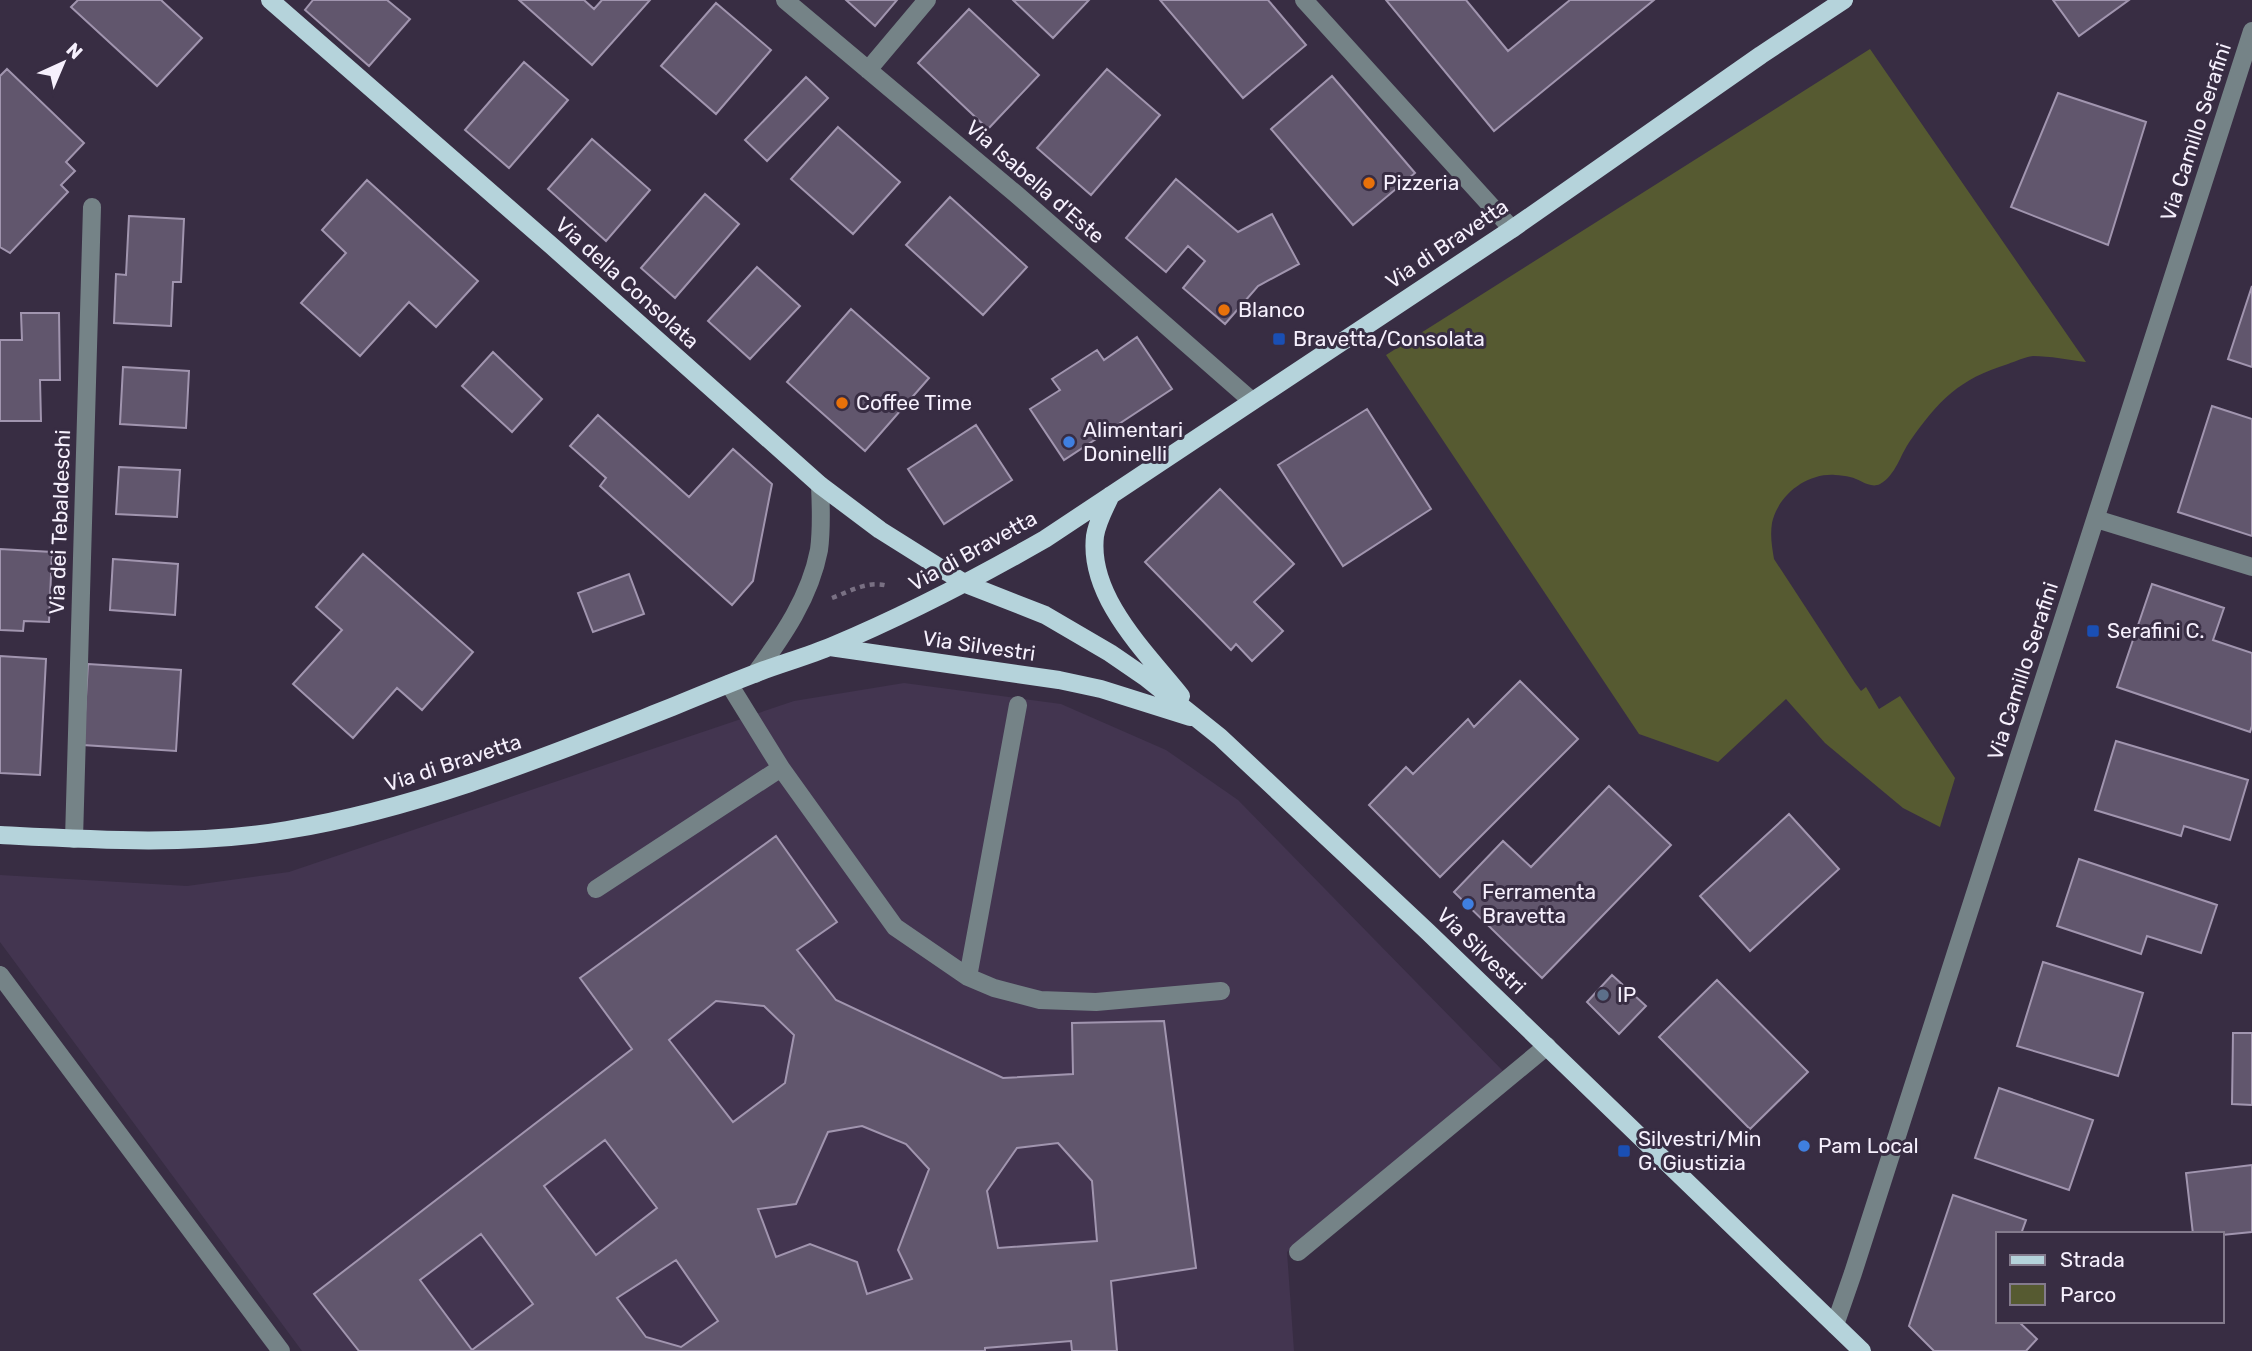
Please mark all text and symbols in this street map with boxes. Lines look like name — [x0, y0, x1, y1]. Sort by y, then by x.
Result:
north arrow — [28, 28, 98, 98]
text: N — [62, 38, 87, 64]
street label: Via Camillo Serafini — [2155, 40, 2236, 224]
street label: Via Isabella d'Este — [961, 115, 1110, 249]
place label: Pizzeria — [1383, 170, 1459, 195]
marker: Pizzeria — [1361, 175, 1377, 191]
street label: Via di Bravetta — [1381, 193, 1513, 294]
street label: Via della Consolata — [550, 212, 704, 354]
place label: Blanco — [1238, 297, 1305, 322]
marker: Blanco — [1216, 302, 1232, 318]
place label: Bravetta/Consolata — [1293, 326, 1485, 351]
marker: Bravetta/Consolata — [1271, 331, 1287, 347]
place label: Coffee Time — [856, 390, 972, 415]
marker: Coffee Time — [834, 395, 850, 411]
place label: Alimentari Doninelli — [1083, 417, 1183, 466]
street label: Via dei Tebaldeschi — [44, 429, 75, 615]
marker: Alimentari Doninelli — [1061, 434, 1077, 450]
street label: Via di Bravetta — [904, 505, 1041, 596]
street label: Via Camillo Serafini — [1982, 579, 2063, 763]
place label: Serafini C. — [2107, 618, 2205, 643]
marker: Serafini C. — [2085, 623, 2101, 639]
street label: Via Silvestri — [921, 625, 1037, 666]
street label: Via di Bravetta — [381, 729, 524, 796]
place label: Ferramenta Bravetta — [1482, 879, 1596, 928]
marker: Ferramenta Bravetta — [1460, 896, 1476, 912]
street label: Via Silvestri — [1432, 902, 1531, 999]
place label: IP — [1617, 982, 1636, 1007]
marker: IP — [1595, 987, 1611, 1003]
place label: Silvestri/Min G. Giustizia — [1638, 1126, 1762, 1175]
place label: Pam Local — [1818, 1133, 1919, 1158]
marker: Pam Local — [1796, 1138, 1812, 1154]
marker: Silvestri/Min G. Giustizia — [1616, 1143, 1632, 1159]
legend — [1996, 1232, 2224, 1323]
text: Strada — [2060, 1247, 2125, 1272]
text: Parco — [2060, 1282, 2116, 1307]

